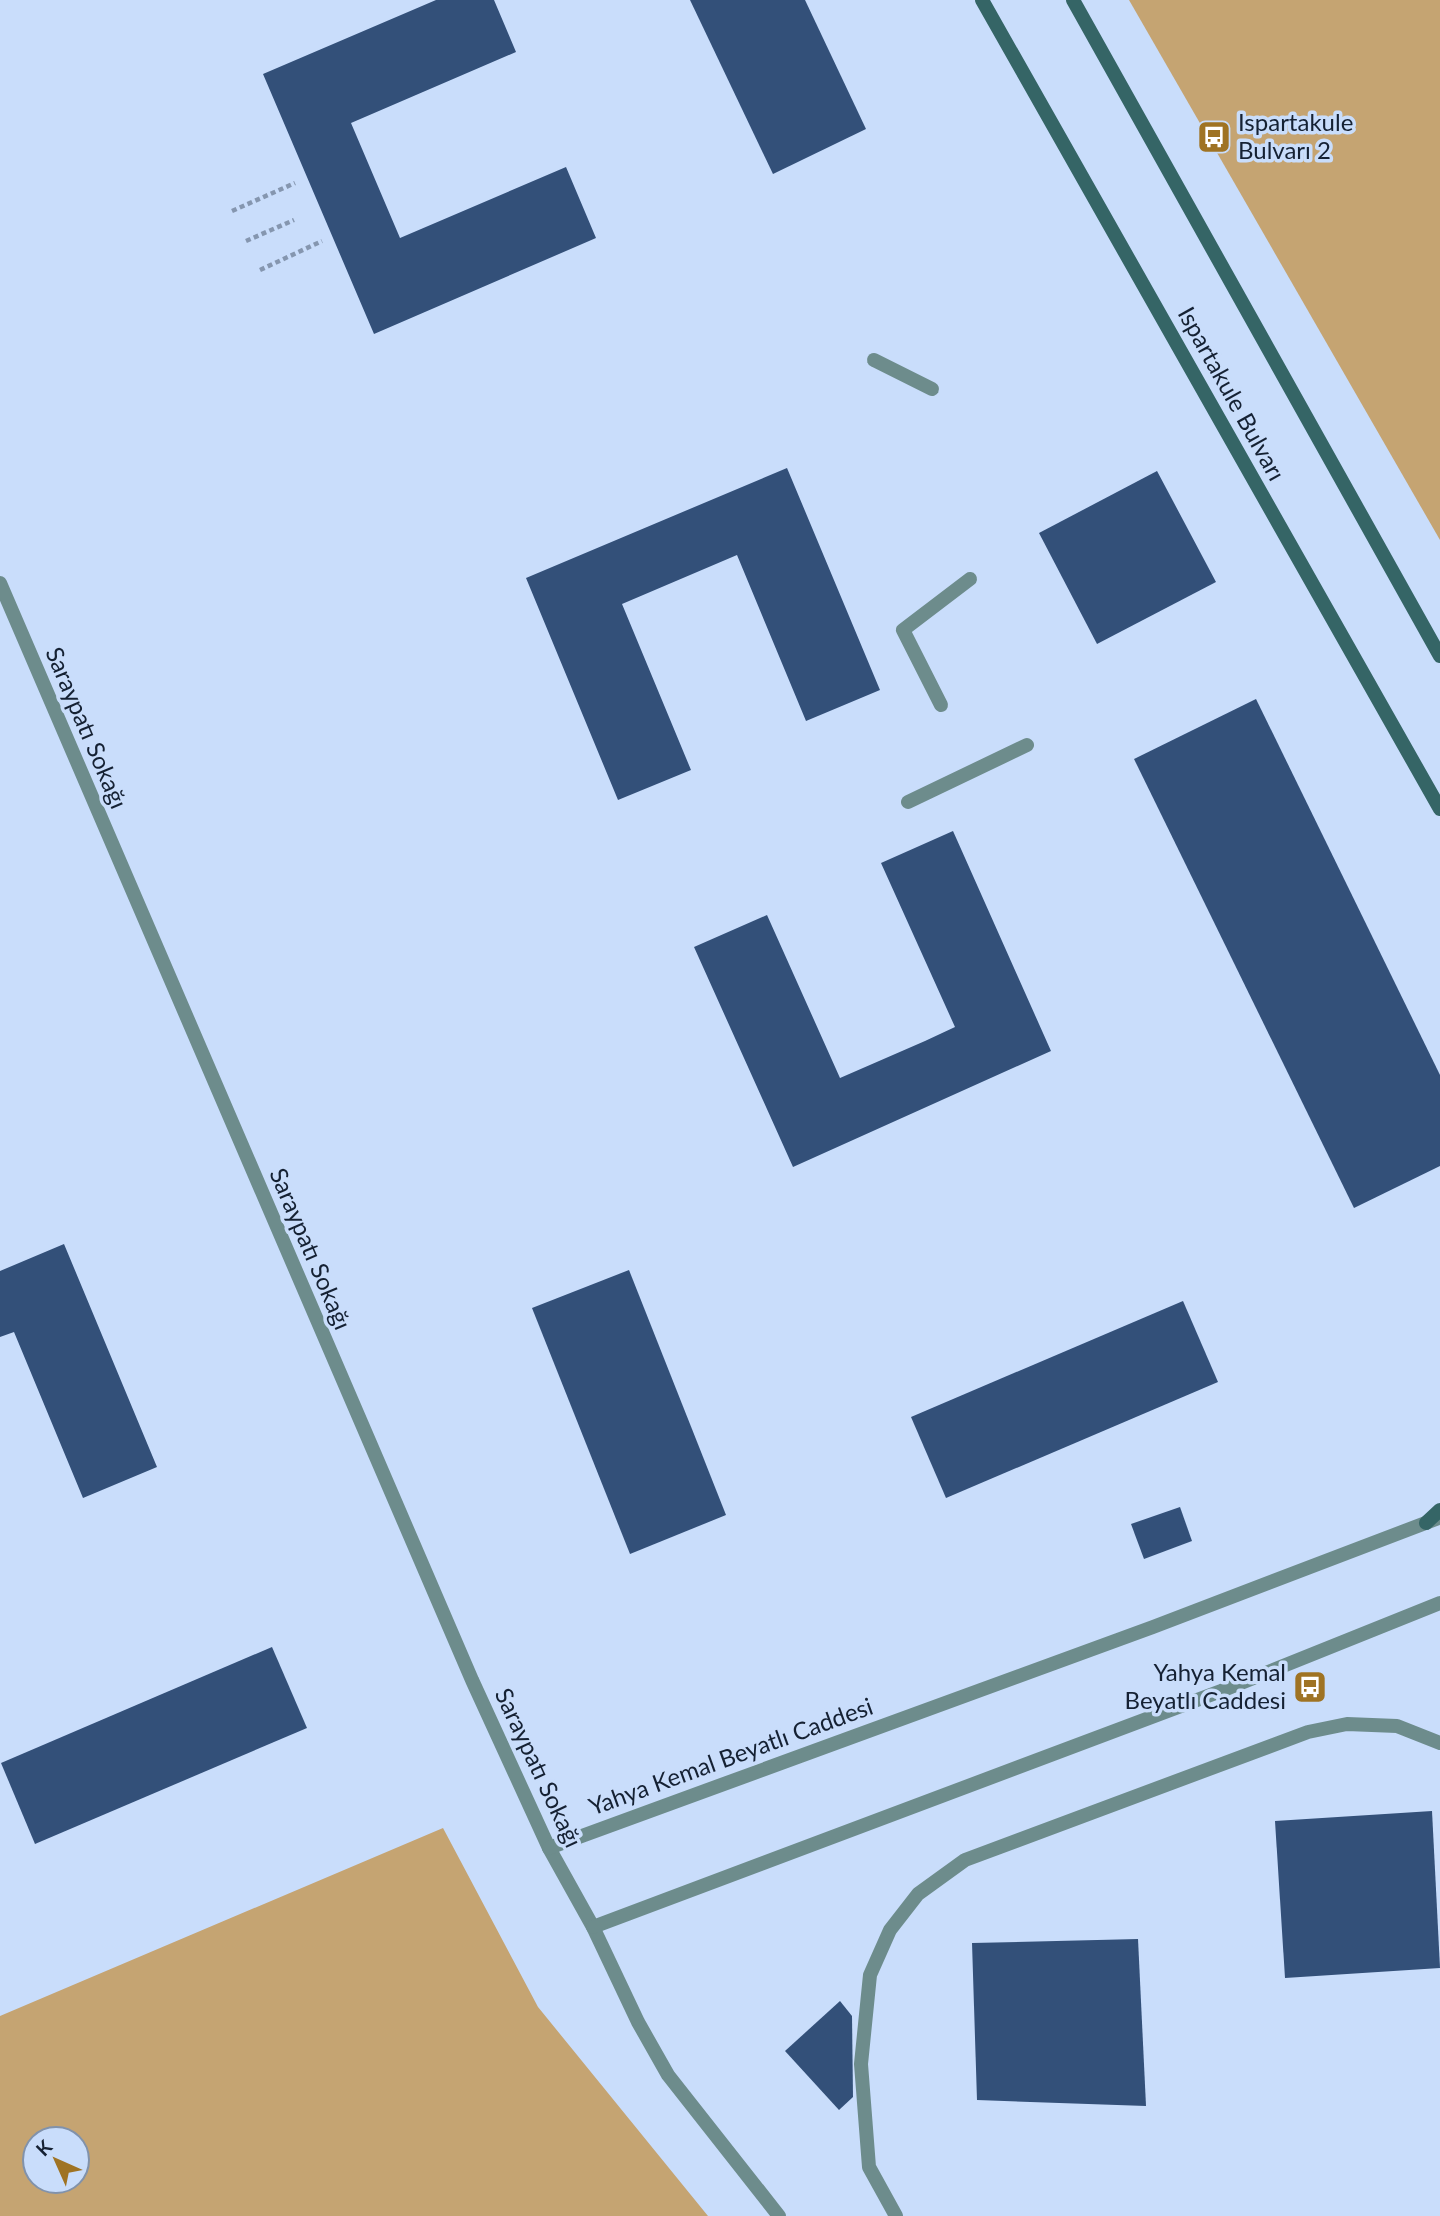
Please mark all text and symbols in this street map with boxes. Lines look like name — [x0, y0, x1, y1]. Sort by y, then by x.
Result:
place label: Ispartakule Bulvarı 2 — [1238, 107, 1353, 164]
bus stop icon: Ispartakule Bulvarı 2 — [1195, 118, 1233, 156]
street label: Ispartakule Bulvarı — [1173, 301, 1292, 485]
street label: Saraypatı Sokağı — [40, 642, 134, 812]
street label: Saraypatı Sokağı — [264, 1163, 358, 1333]
place label: Yahya Kemal Beyatlı Caddesi — [1125, 1657, 1286, 1714]
bus stop icon: Yahya Kemal Beyatlı Caddesi — [1291, 1668, 1329, 1706]
street label: Saraypatı Sokağı — [490, 1683, 589, 1852]
street label: Yahya Kemal Beyatlı Caddesi — [585, 1691, 876, 1821]
north arrow — [21, 2125, 91, 2195]
text: K — [31, 2134, 57, 2160]

